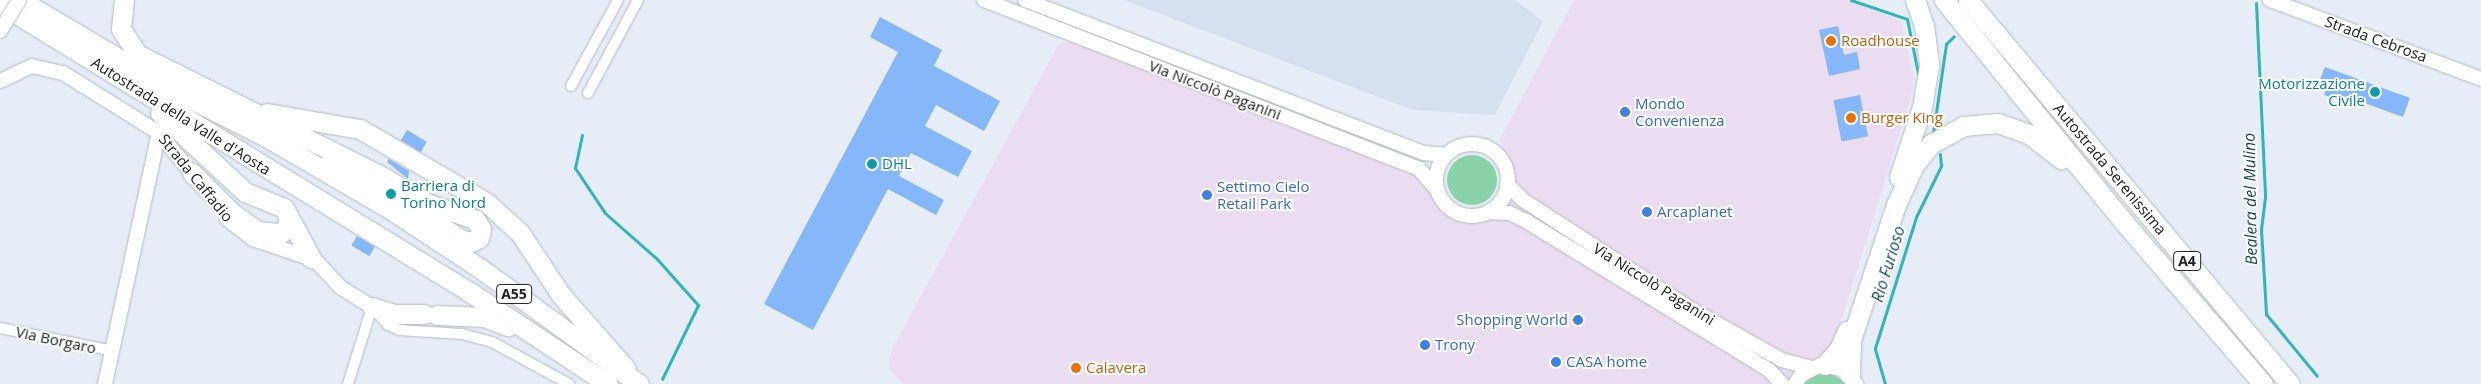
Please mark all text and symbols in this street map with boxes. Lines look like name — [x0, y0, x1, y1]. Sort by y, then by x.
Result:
street label: Strada Cebrosa — [2323, 12, 2429, 66]
place label: Roadhouse — [1841, 32, 1920, 50]
marker: Roadhouse — [1825, 35, 1837, 47]
street label: Autostrada della Valle d'Aosta — [88, 53, 274, 179]
street label: Via Niccolò Paganini — [1146, 57, 1284, 123]
place label: Motorizzazione Civile — [2258, 74, 2365, 109]
marker: Motorizzazione Civile — [2369, 86, 2381, 98]
place label: Mondo Convenienza — [1635, 94, 1725, 129]
street label: Autostrada Serenissima — [2050, 100, 2170, 238]
marker: Mondo Convenienza — [1619, 106, 1631, 118]
place label: Burger King — [1861, 109, 1943, 127]
marker: Burger King — [1845, 112, 1857, 124]
street label: Strada Caffadio — [155, 131, 237, 225]
water label: Bealera del Mulino — [2239, 133, 2261, 265]
place label: DHL — [882, 155, 912, 173]
marker: DHL — [866, 158, 878, 170]
place label: Barriera di Torino Nord — [401, 176, 486, 211]
place label: Settimo Cielo Retail Park — [1217, 177, 1309, 212]
marker: Barriera di Torino Nord — [385, 188, 397, 200]
marker: Settimo Cielo Retail Park — [1201, 189, 1213, 201]
place label: Arcaplanet — [1657, 203, 1732, 221]
marker: Arcaplanet — [1641, 206, 1653, 218]
water label: Rio Furioso — [1867, 224, 1909, 304]
street label: Via Niccolò Paganini — [1590, 239, 1718, 329]
road number: A4 — [2172, 250, 2202, 272]
road number: A55 — [495, 282, 533, 306]
place label: Shopping World — [1456, 311, 1568, 329]
marker: Shopping World — [1572, 314, 1584, 326]
street label: Via Borgaro — [14, 323, 98, 357]
place label: Trony — [1435, 336, 1475, 354]
marker: Trony — [1419, 339, 1431, 351]
place label: CASA home — [1566, 353, 1647, 371]
marker: CASA home — [1550, 356, 1562, 368]
place label: Calavera — [1086, 359, 1146, 377]
marker: Calavera — [1070, 362, 1082, 374]

